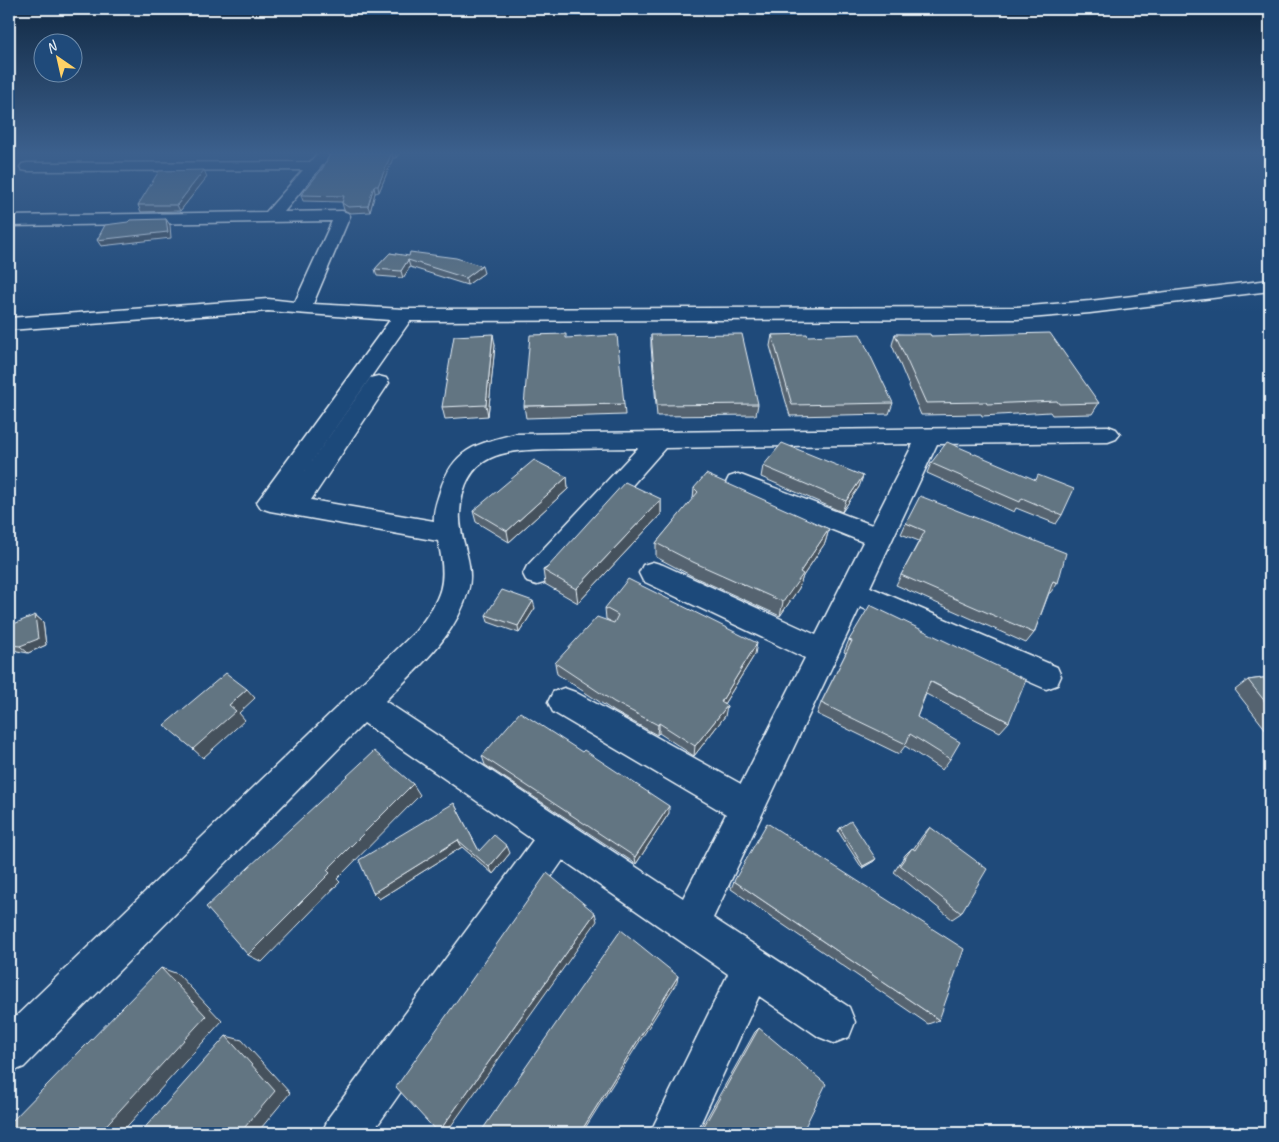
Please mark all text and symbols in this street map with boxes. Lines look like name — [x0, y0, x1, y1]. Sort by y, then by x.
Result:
north arrow — [32, 32, 82, 82]
text: N — [43, 37, 61, 57]

